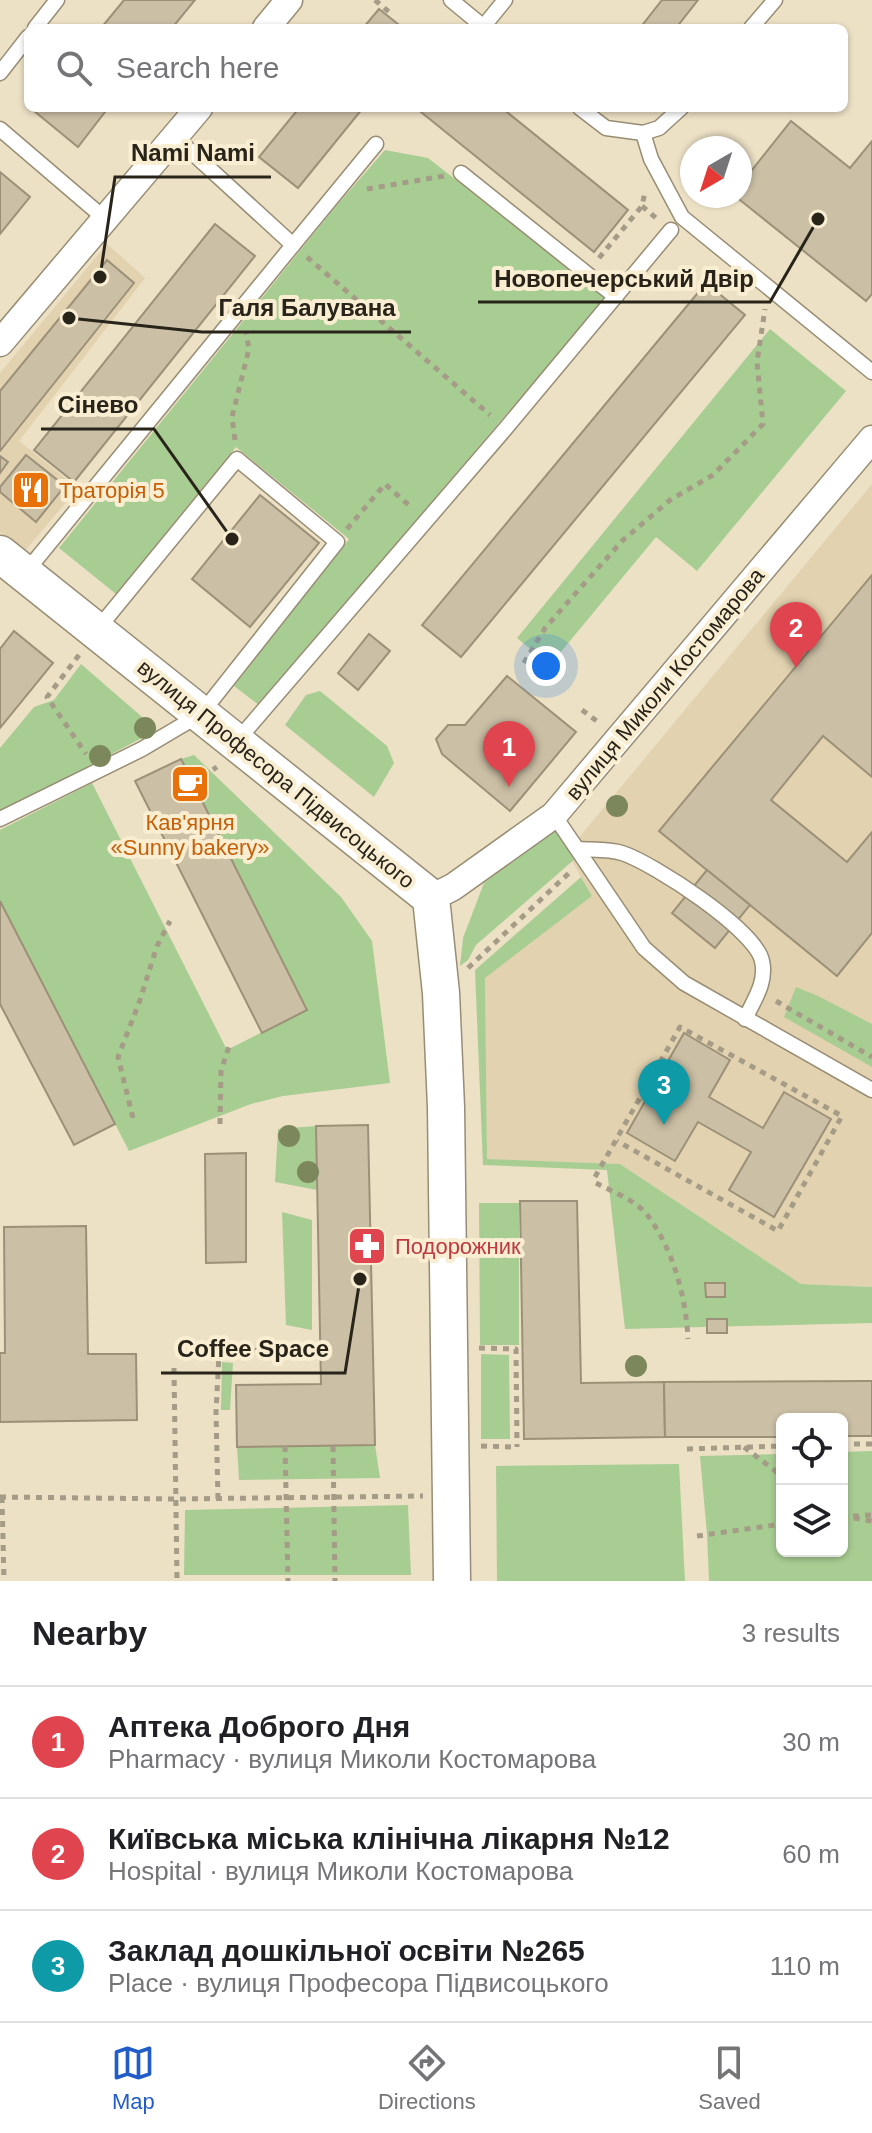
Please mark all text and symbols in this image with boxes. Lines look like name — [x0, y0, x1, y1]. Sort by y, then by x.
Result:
search box — [24, 24, 848, 112]
icon: search — [52, 46, 96, 90]
text: Search here — [116, 51, 279, 84]
callout: Nami Nami — [115, 129, 271, 177]
north arrow — [680, 136, 752, 208]
text: Nami Nami — [131, 139, 255, 166]
callout: Новопечерський Двір — [478, 254, 770, 302]
text: Новопечерський Двір — [494, 265, 754, 292]
callout: Галя Балувана — [202, 284, 411, 332]
text: Галя Балувана — [218, 294, 396, 321]
callout: Сінево — [41, 381, 154, 429]
text: Сінево — [58, 391, 138, 418]
restaurant icon: Траторія 5 — [10, 469, 52, 511]
place label: Траторія 5 — [59, 478, 165, 503]
street label: вулиця Миколи Костомарова — [561, 563, 770, 805]
pin: 2 — [770, 602, 822, 668]
your location — [526, 646, 566, 686]
street label: вулиця Професора Підвисоцького — [132, 654, 420, 894]
pin: 1 — [483, 721, 535, 787]
cafe icon: Кав'ярня «Sunny bakery» — [169, 763, 211, 805]
place label: Кав'ярня «Sunny bakery» — [111, 810, 270, 860]
pin: 3 — [638, 1059, 690, 1125]
pharmacy icon: Подорожник — [346, 1225, 388, 1267]
place label: Подорожник — [395, 1234, 521, 1259]
callout: Coffee Space — [161, 1325, 345, 1373]
text: Coffee Space — [177, 1335, 329, 1362]
map controls — [776, 1413, 848, 1557]
button: locate — [776, 1413, 848, 1485]
button: layers — [776, 1485, 848, 1557]
text: Nearby — [32, 1614, 147, 1652]
text: 3 results — [742, 1618, 840, 1648]
text: Аптека Доброго Дня — [108, 1710, 410, 1743]
text: 1 — [51, 1727, 65, 1757]
text: 30 m — [782, 1727, 840, 1757]
text: Pharmacy · вулиця Миколи Костомарова — [108, 1744, 596, 1774]
text: Київська міська клінічна лікарня №12 — [108, 1822, 670, 1855]
text: 2 — [51, 1839, 65, 1869]
text: 60 m — [782, 1839, 840, 1869]
text: Hospital · вулиця Миколи Костомарова — [108, 1856, 573, 1886]
text: Заклад дошкільної освіти №265 — [108, 1934, 585, 1967]
text: 3 — [51, 1951, 65, 1981]
text: 110 m — [770, 1951, 840, 1981]
text: Place · вулиця Професора Підвисоцького — [108, 1968, 609, 1998]
tab: Map — [111, 2041, 155, 2115]
tab: Directions — [378, 2041, 476, 2115]
tab: Saved — [698, 2041, 761, 2115]

